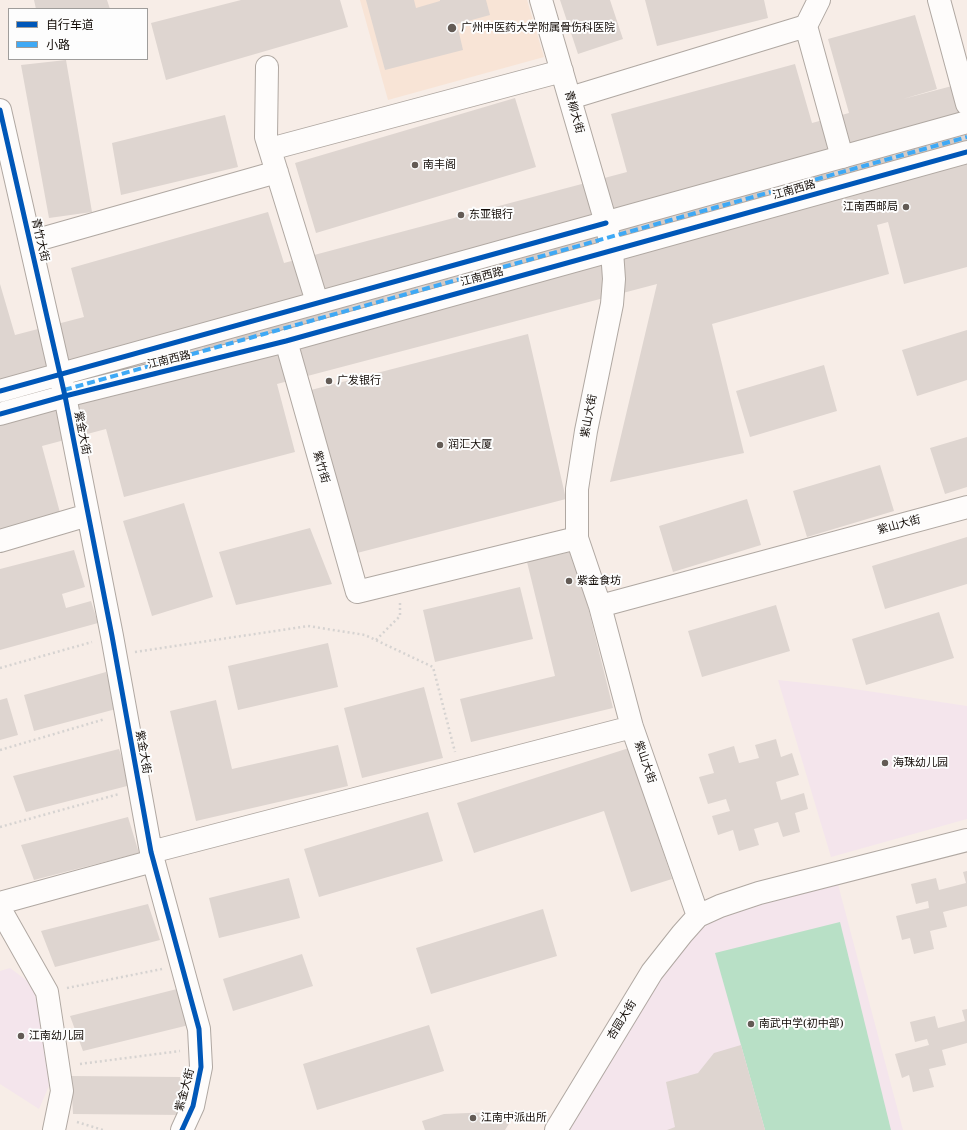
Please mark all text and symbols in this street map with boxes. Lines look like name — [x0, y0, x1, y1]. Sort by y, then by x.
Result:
legend — [8, 8, 148, 60]
text: 自行车道 — [46, 16, 94, 33]
place label: 广州中医药大学附属骨伤科医院 — [461, 21, 615, 35]
marker: 广州中医药大学附属骨伤科医院 — [446, 22, 458, 34]
text: 小路 — [46, 36, 70, 53]
street label: 青柳大街 — [562, 89, 586, 135]
place label: 南丰阁 — [423, 158, 456, 172]
marker: 南丰阁 — [410, 160, 420, 170]
street label: 江南西路 — [771, 178, 817, 202]
place label: 江南西邮局 — [843, 200, 898, 214]
marker: 江南西邮局 — [901, 202, 911, 212]
place label: 东亚银行 — [469, 208, 513, 222]
marker: 东亚银行 — [456, 210, 466, 220]
street label: 青竹大街 — [29, 217, 51, 263]
street label: 江南西路 — [459, 265, 505, 289]
street label: 江南西路 — [146, 348, 192, 372]
place label: 广发银行 — [337, 374, 381, 388]
marker: 广发银行 — [324, 376, 334, 386]
street label: 紫山大街 — [578, 393, 600, 439]
street label: 紫金大街 — [71, 410, 93, 456]
place label: 润汇大厦 — [448, 438, 492, 452]
marker: 润汇大厦 — [435, 440, 445, 450]
street label: 紫竹街 — [310, 449, 332, 485]
street label: 紫山大街 — [876, 513, 922, 537]
place label: 紫金食坊 — [577, 574, 621, 588]
marker: 紫金食坊 — [564, 576, 574, 586]
street label: 紫金大街 — [133, 729, 153, 775]
street label: 紫山大街 — [632, 739, 658, 785]
place label: 海珠幼儿园 — [893, 756, 948, 770]
marker: 海珠幼儿园 — [880, 758, 890, 768]
street label: 杏园大街 — [605, 998, 639, 1042]
place label: 南武中学(初中部) — [759, 1017, 844, 1031]
marker: 南武中学(初中部) — [746, 1019, 756, 1029]
place label: 江南幼儿园 — [29, 1029, 84, 1043]
marker: 江南幼儿园 — [16, 1031, 26, 1041]
street label: 紫金大街 — [173, 1067, 197, 1113]
place label: 江南中派出所 — [481, 1111, 547, 1125]
marker: 江南中派出所 — [468, 1113, 478, 1123]

